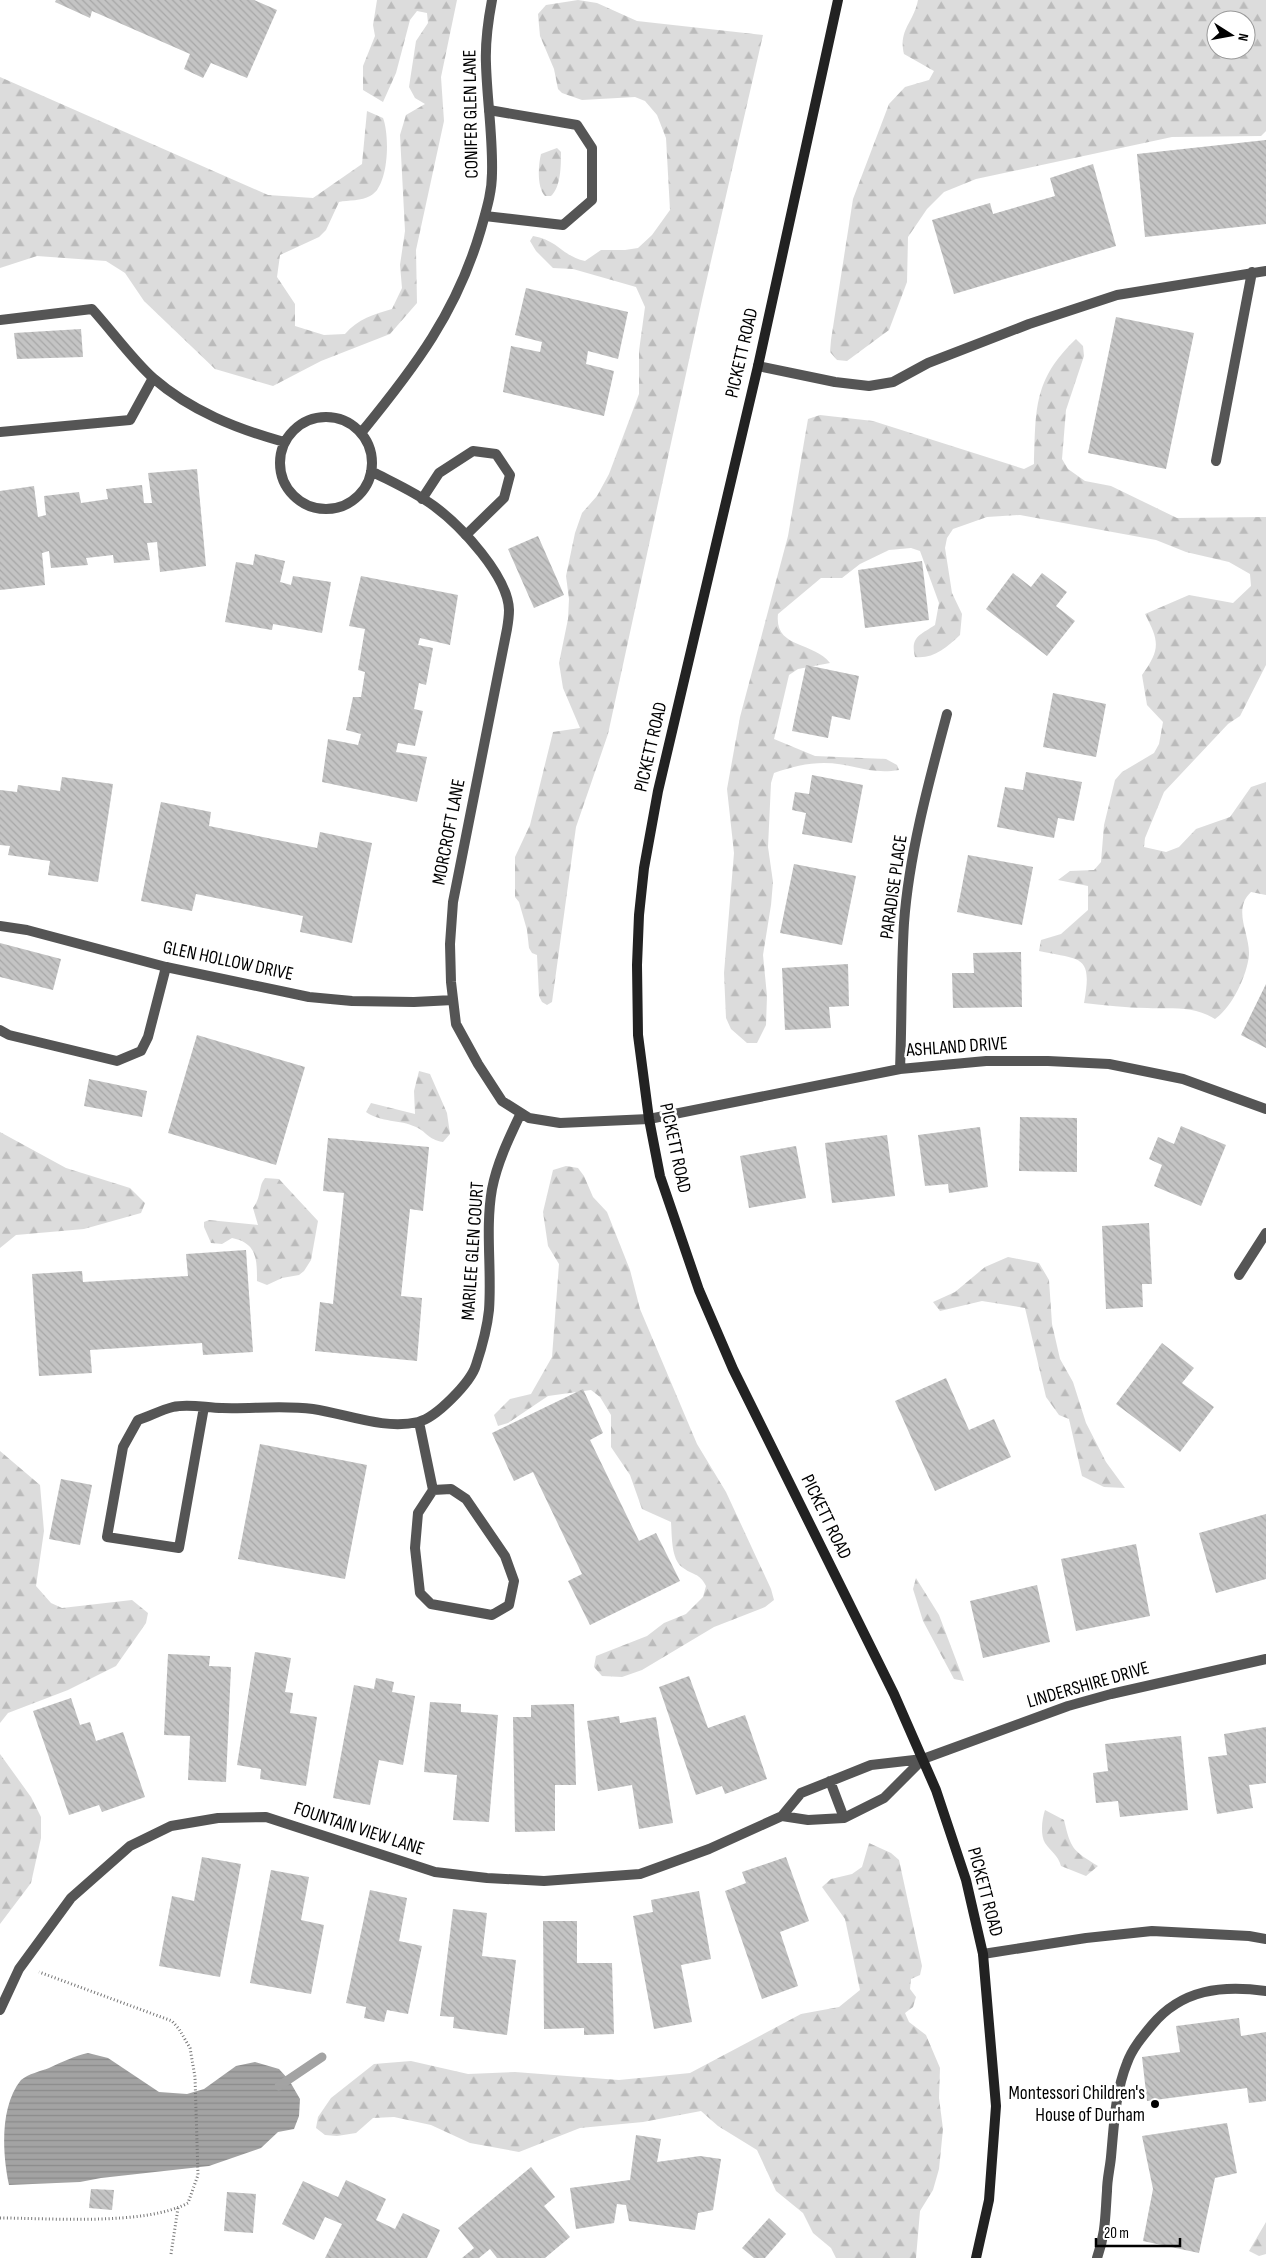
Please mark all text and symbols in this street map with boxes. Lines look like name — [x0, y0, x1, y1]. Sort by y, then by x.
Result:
north arrow — [1206, 10, 1256, 60]
text: N — [1234, 32, 1252, 43]
street label: CONIFER GLEN LANE — [458, 49, 484, 179]
street label: PICKETT ROAD — [721, 306, 763, 400]
street label: PICKETT ROAD — [630, 700, 672, 794]
street label: MORCROFT LANE — [427, 777, 471, 887]
street label: PARADISE PLACE — [875, 833, 913, 941]
street label: GLEN HOLLOW DRIVE — [161, 936, 295, 986]
street label: ASHLAND DRIVE — [904, 1032, 1009, 1062]
street label: PICKETT ROAD — [654, 1101, 696, 1195]
street label: MARILEE GLEN COURT — [457, 1181, 489, 1321]
street label: PICKETT ROAD — [796, 1471, 856, 1563]
street label: LINDERSHIRE DRIVE — [1024, 1657, 1152, 1713]
street label: FOUNTAIN VIEW LANE — [291, 1797, 427, 1861]
street label: PICKETT ROAD — [962, 1845, 1008, 1939]
place label: Montessori Children's House of Durham — [1009, 2082, 1145, 2127]
marker: Montessori Children's House of Durham — [1149, 2098, 1161, 2110]
scale bar — [1096, 2216, 1180, 2248]
text: 20 m — [1104, 2224, 1129, 2243]

